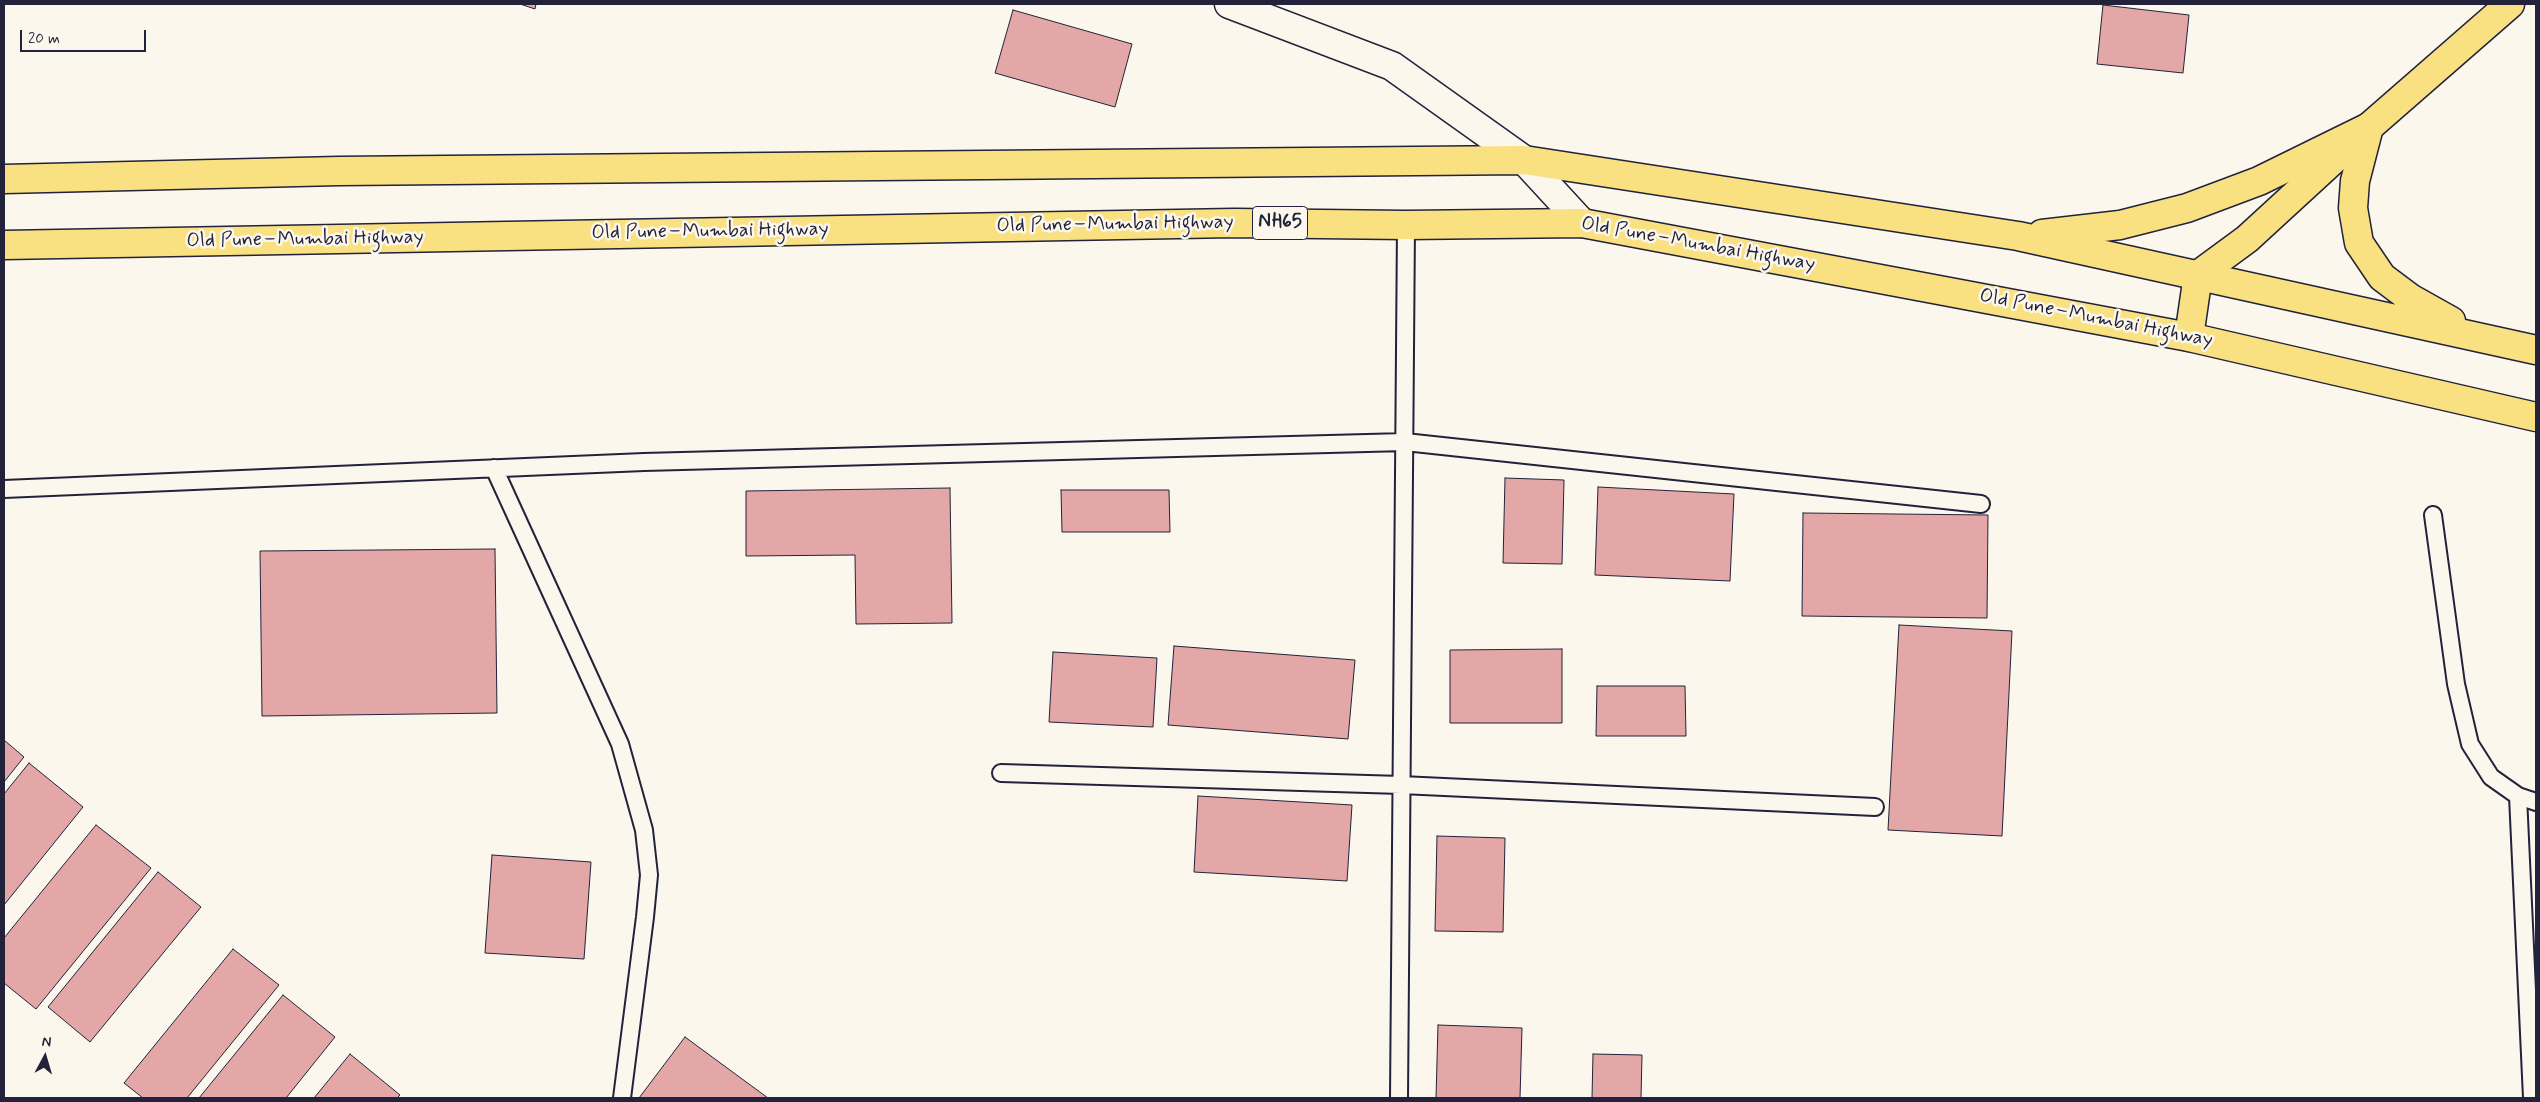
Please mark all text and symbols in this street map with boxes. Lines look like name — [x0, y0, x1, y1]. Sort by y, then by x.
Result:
scale bar — [22, 20, 149, 52]
text: 20 m — [28, 29, 60, 49]
road number: NH65 — [1252, 207, 1308, 240]
street label: Old Pune–Mumbai Highway — [996, 211, 1234, 239]
street label: Old Pune–Mumbai Highway — [1579, 213, 1817, 277]
street label: Old Pune–Mumbai Highway — [591, 218, 829, 246]
street label: Old Pune–Mumbai Highway — [186, 226, 424, 254]
street label: Old Pune–Mumbai Highway — [1977, 285, 2215, 353]
north arrow — [20, 1032, 70, 1082]
text: N — [41, 1033, 52, 1052]

